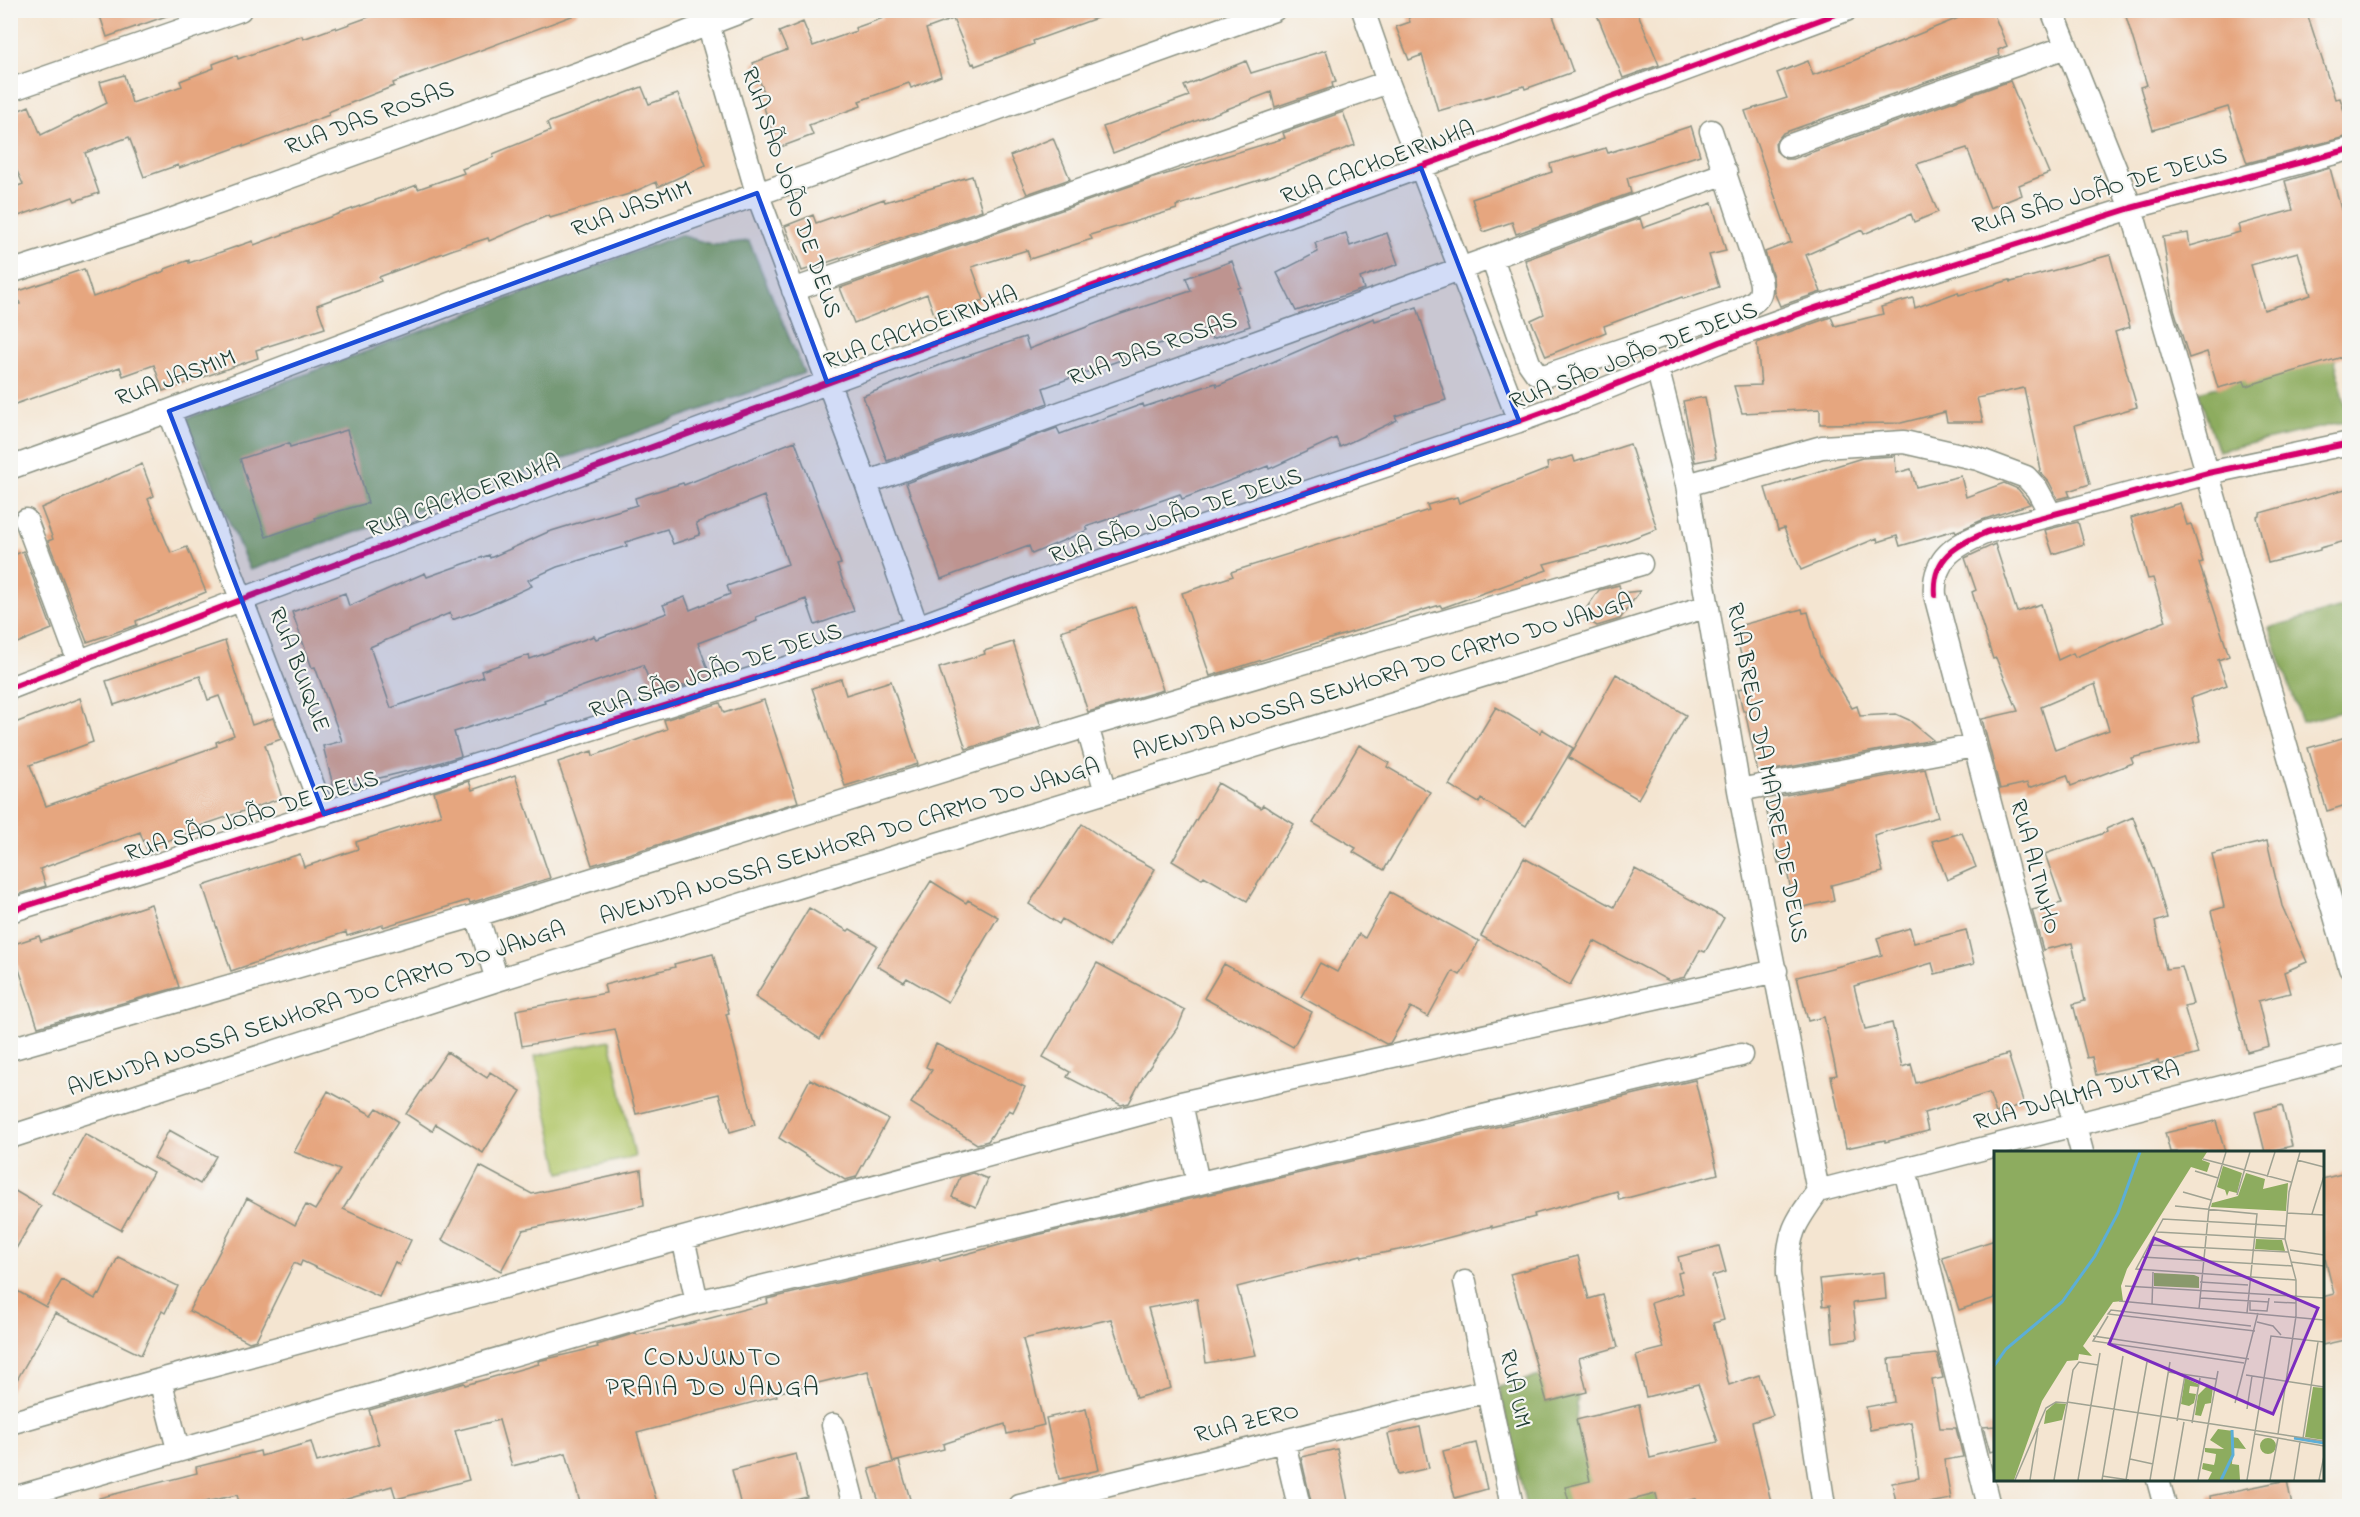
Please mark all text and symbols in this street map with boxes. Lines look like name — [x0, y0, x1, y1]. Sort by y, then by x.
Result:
street label: RUA SÃO JOÃO DE DEUS — [731, 63, 849, 323]
street label: RUA DAS ROSAS — [280, 72, 460, 166]
street label: RUA CACHOEIRINHA — [1276, 113, 1480, 215]
street label: RUA SÃO JOÃO DE DEUS — [1968, 139, 2232, 245]
street label: RUA JASMIM — [567, 172, 697, 248]
street label: RUA CACHOEIRINHA — [819, 278, 1023, 380]
street label: RUA SÃO JOÃO DE DEUS — [1505, 293, 1763, 421]
street label: RUA DAS ROSAS — [1063, 303, 1243, 397]
street label: RUA JASMIM — [111, 341, 241, 417]
street label: RUA CACHOEIRINHA — [362, 446, 566, 548]
street label: RUA SÃO JOÃO DE DEUS — [1045, 460, 1307, 574]
street label: AVENIDA NOSSA SENHORA DO CARMO DO JANGA — [1128, 585, 1638, 771]
street label: RUA BREJO DA MADRE DE DEUS — [1716, 600, 1816, 946]
street label: RUA BUIQUE — [258, 602, 338, 738]
street label: RUA SÃO JOÃO DE DEUS — [585, 615, 847, 729]
street label: AVENIDA NOSSA SENHORA DO CARMO DO JANGA — [595, 750, 1105, 936]
street label: RUA SÃO JOÃO DE DEUS — [121, 762, 383, 872]
street label: RUA ALTINHO — [1999, 796, 2069, 938]
street label: AVENIDA NOSSA SENHORA DO CARMO DO JANGA — [63, 913, 571, 1107]
street label: RUA DJALMA DUTRA — [1970, 1053, 2184, 1141]
inset map — [1994, 1151, 2324, 1481]
district label: CONJUNTO PRAIA DO JANGA — [606, 1340, 820, 1408]
street label: RUA UM — [1489, 1347, 1539, 1431]
street label: RUA ZERO — [1191, 1394, 1303, 1454]

